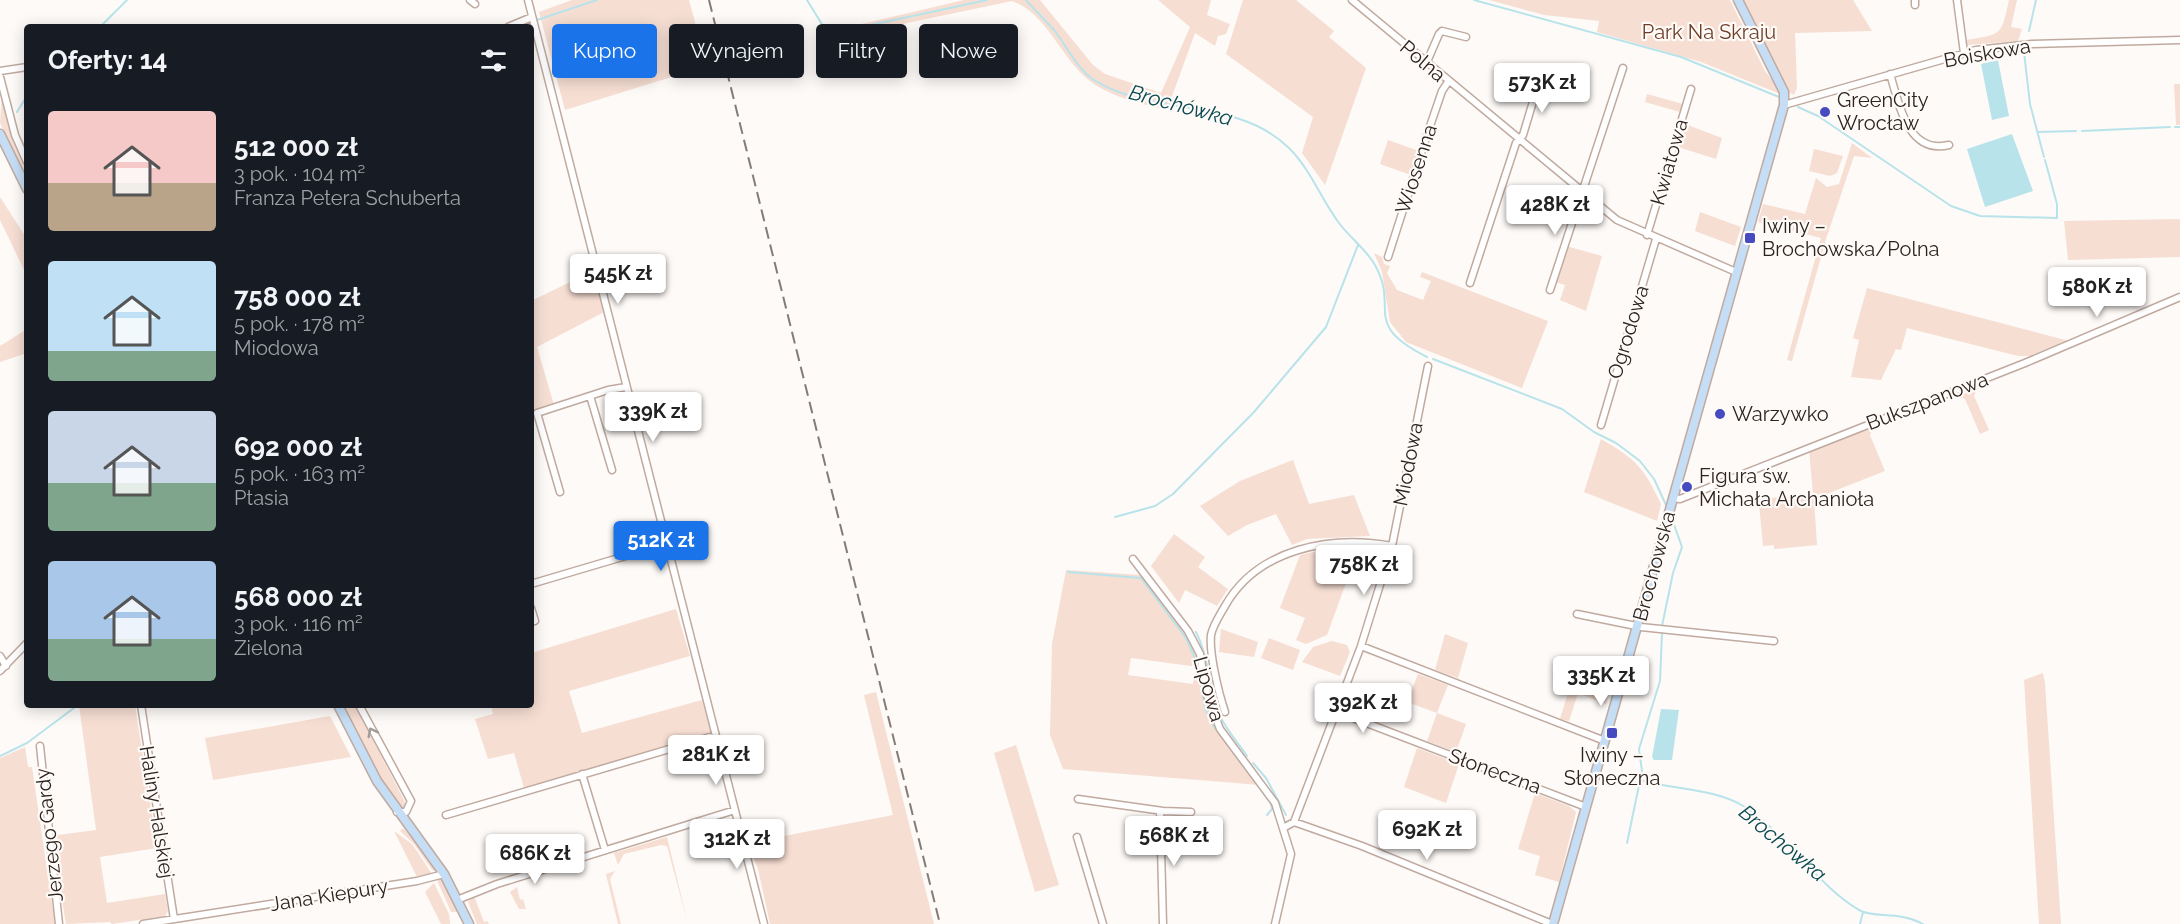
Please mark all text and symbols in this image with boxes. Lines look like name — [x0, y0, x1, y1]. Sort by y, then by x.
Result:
park label: Park Na Skraju — [1642, 20, 1776, 44]
chip: Kupno — [552, 24, 657, 78]
chip: Wynajem — [669, 24, 804, 78]
chip: Filtry — [816, 24, 907, 78]
chip: Nowe — [919, 24, 1018, 78]
street label: Boiskowa — [1942, 34, 2032, 72]
street label: Polna — [1395, 35, 1451, 87]
icon: filters — [477, 44, 510, 77]
text: Oferty: 14 — [48, 45, 167, 75]
pin: 573K zł — [1487, 63, 1597, 114]
text: 573K zł — [1508, 70, 1576, 94]
water label: Brochówka — [1126, 79, 1236, 131]
place label: GreenCity Wrocław — [1837, 88, 1929, 135]
marker: GreenCity Wrocław — [1818, 105, 1832, 119]
street label: Kwiatowa — [1645, 116, 1693, 208]
street label: Wiosenna — [1390, 121, 1442, 217]
text: 512 000 zł — [234, 132, 358, 162]
icon: home — [96, 135, 168, 207]
text: 3 pok. · 104 m² — [234, 162, 365, 186]
pin: 428K zł — [1500, 185, 1610, 236]
text: Franza Petera Schuberta — [234, 186, 461, 210]
text: 428K zł — [1520, 192, 1590, 216]
place label: Iwiny – Brochowska/Polna — [1762, 214, 1939, 261]
marker: Iwiny – Brochowska/Polna — [1743, 231, 1757, 245]
pin: 545K zł — [563, 254, 673, 305]
text: 545K zł — [584, 261, 652, 285]
pin: 580K zł — [2042, 267, 2152, 318]
text: 580K zł — [2062, 274, 2132, 298]
text: 758 000 zł — [234, 282, 360, 312]
street label: Ogrodowa — [1602, 282, 1654, 382]
icon: home — [96, 285, 168, 357]
text: 5 pok. · 178 m² — [234, 312, 365, 336]
text: Miodowa — [234, 336, 319, 360]
street label: Bukszpanowa — [1863, 367, 1991, 435]
pin: 339K zł — [598, 392, 708, 443]
text: 339K zł — [619, 399, 687, 423]
place label: Warzywko — [1732, 402, 1829, 426]
marker: Warzywko — [1713, 407, 1727, 421]
street label: Miodowa — [1388, 420, 1428, 508]
text: 692 000 zł — [234, 432, 362, 462]
icon: home — [96, 435, 168, 507]
text: 5 pok. · 163 m² — [234, 462, 365, 486]
place label: Figura św. Michała Archanioła — [1699, 464, 1874, 511]
marker: Figura św. Michała Archanioła — [1680, 480, 1694, 494]
text: Ptasia — [234, 486, 289, 510]
street label: Brochowska — [1628, 508, 1680, 624]
pin: 512K zł — [606, 521, 716, 572]
text: 512K zł — [628, 528, 694, 552]
pin: 758K zł — [1309, 545, 1419, 596]
text: 758K zł — [1330, 552, 1398, 576]
text: 568 000 zł — [234, 582, 362, 612]
icon: home — [96, 585, 168, 657]
text: 3 pok. · 116 m² — [234, 612, 363, 636]
text: Zielona — [234, 636, 303, 660]
street label: Lipowa — [1188, 654, 1230, 724]
pin: 335K zł — [1546, 656, 1656, 707]
text: 335K zł — [1567, 663, 1635, 687]
pin: 392K zł — [1308, 683, 1418, 734]
text: 392K zł — [1329, 690, 1397, 714]
marker: Iwiny – Słoneczna — [1605, 726, 1619, 740]
one-way arrow — [368, 727, 379, 738]
pin: 281K zł — [661, 735, 771, 786]
text: 281K zł — [682, 742, 750, 766]
street label: Słoneczna — [1445, 743, 1545, 799]
place label: Iwiny – Słoneczna — [1564, 743, 1660, 790]
street label: Haliny Halskiej — [135, 744, 179, 880]
street label: Jerzego Gardy — [30, 767, 68, 903]
water label: Brochówka — [1734, 799, 1832, 887]
pin: 692K zł — [1372, 810, 1482, 861]
pin: 568K zł — [1119, 816, 1229, 867]
text: 692K zł — [1392, 817, 1462, 841]
pin: 312K zł — [682, 819, 792, 870]
text: 568K zł — [1139, 823, 1209, 847]
text: 312K zł — [704, 826, 771, 850]
pin: 686K zł — [480, 834, 590, 885]
text: 686K zł — [499, 841, 571, 865]
street label: Jana Kiepury — [268, 874, 390, 916]

